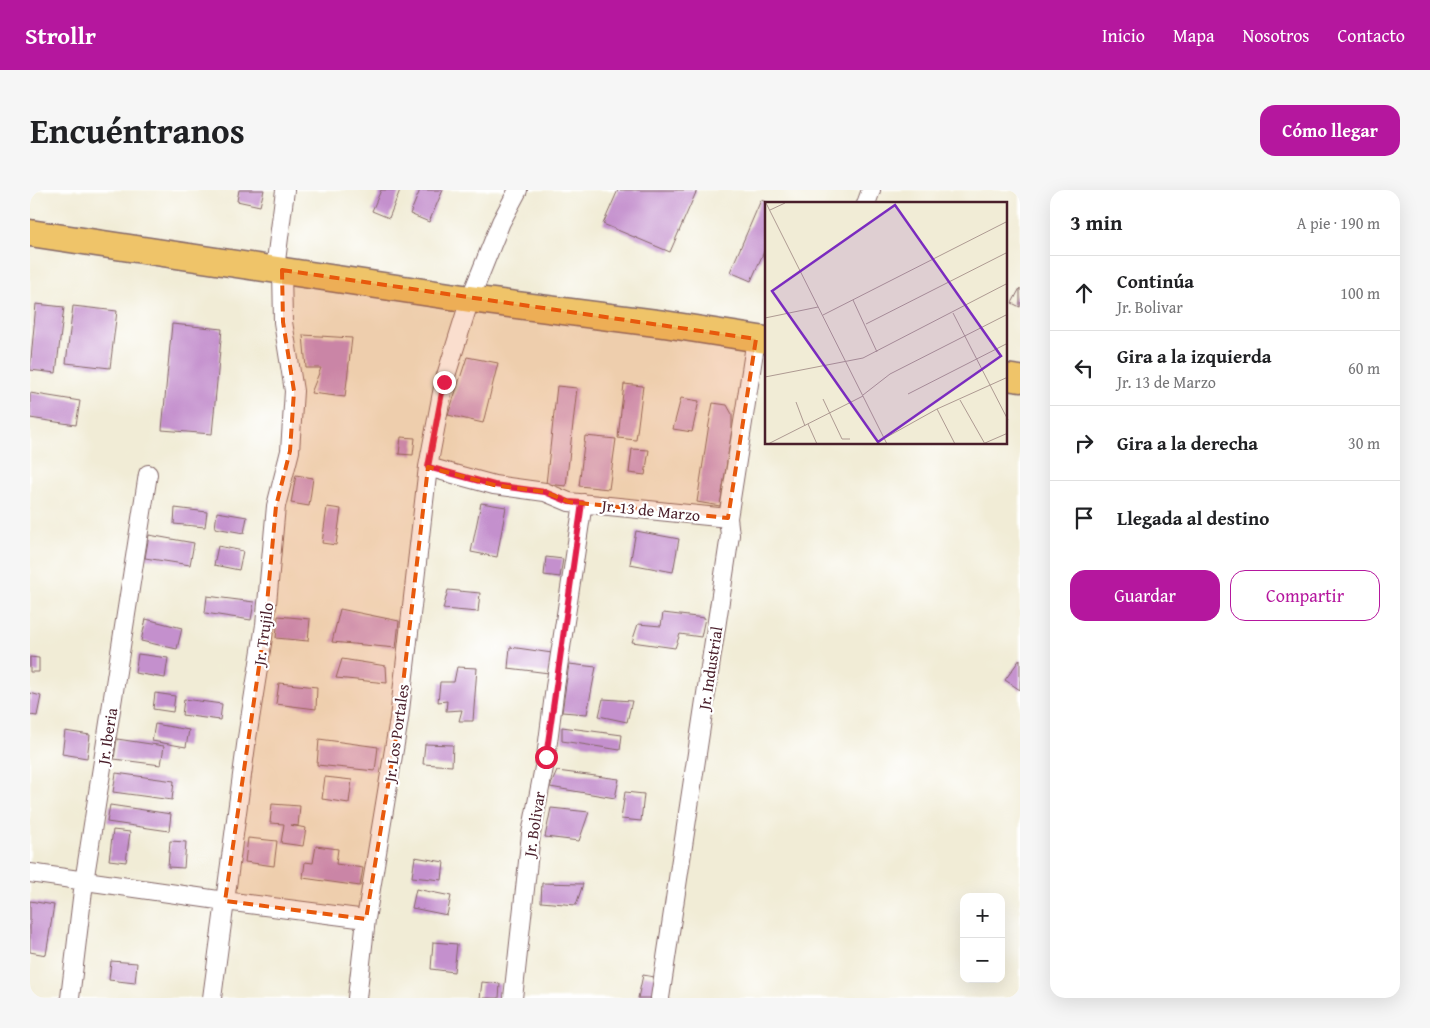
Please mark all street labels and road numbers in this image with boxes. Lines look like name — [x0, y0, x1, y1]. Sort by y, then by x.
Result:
street label: Jr. 13 de Marzo — [599, 493, 701, 527]
street label: Jr. Trujilo — [246, 601, 279, 669]
street label: Jr. Industrial — [691, 624, 729, 713]
street label: Jr. Los Portales — [377, 682, 415, 785]
street label: Jr. Iberia — [90, 705, 123, 768]
street label: Jr. Bolivar — [517, 789, 551, 860]

